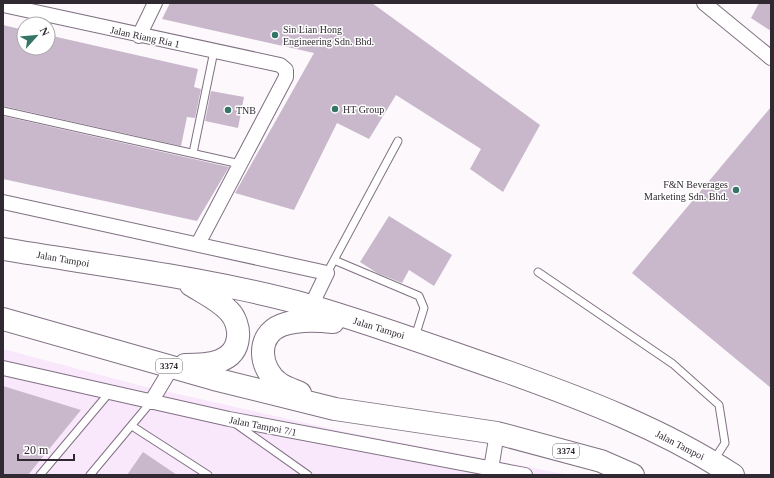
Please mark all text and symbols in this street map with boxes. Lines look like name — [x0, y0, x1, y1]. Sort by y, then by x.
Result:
north arrow — [16, 16, 56, 56]
street label: Jalan Riang Ria 1 — [109, 24, 181, 50]
place label: Sin Lian Hong Engineering Sdn. Bhd. — [283, 24, 374, 47]
text: N — [38, 25, 52, 38]
marker: Sin Lian Hong Engineering Sdn. Bhd. — [270, 30, 280, 40]
marker: HT Group — [330, 104, 340, 114]
place label: HT Group — [343, 104, 384, 115]
marker: TNB — [223, 105, 233, 115]
place label: TNB — [236, 105, 256, 116]
place label: F&N Beverages Marketing Sdn. Bhd. — [644, 179, 728, 202]
marker: F&N Beverages Marketing Sdn. Bhd. — [731, 185, 741, 195]
street label: Jalan Tampoi — [36, 249, 90, 269]
street label: Jalan Tampoi — [352, 315, 406, 341]
road number: 3374 — [156, 359, 182, 373]
street label: Jalan Tampoi 7/1 — [228, 414, 298, 438]
street label: Jalan Tampoi — [654, 428, 706, 462]
scale bar — [18, 436, 74, 462]
text: 20 m — [24, 443, 49, 457]
road number: 3374 — [553, 444, 579, 458]

